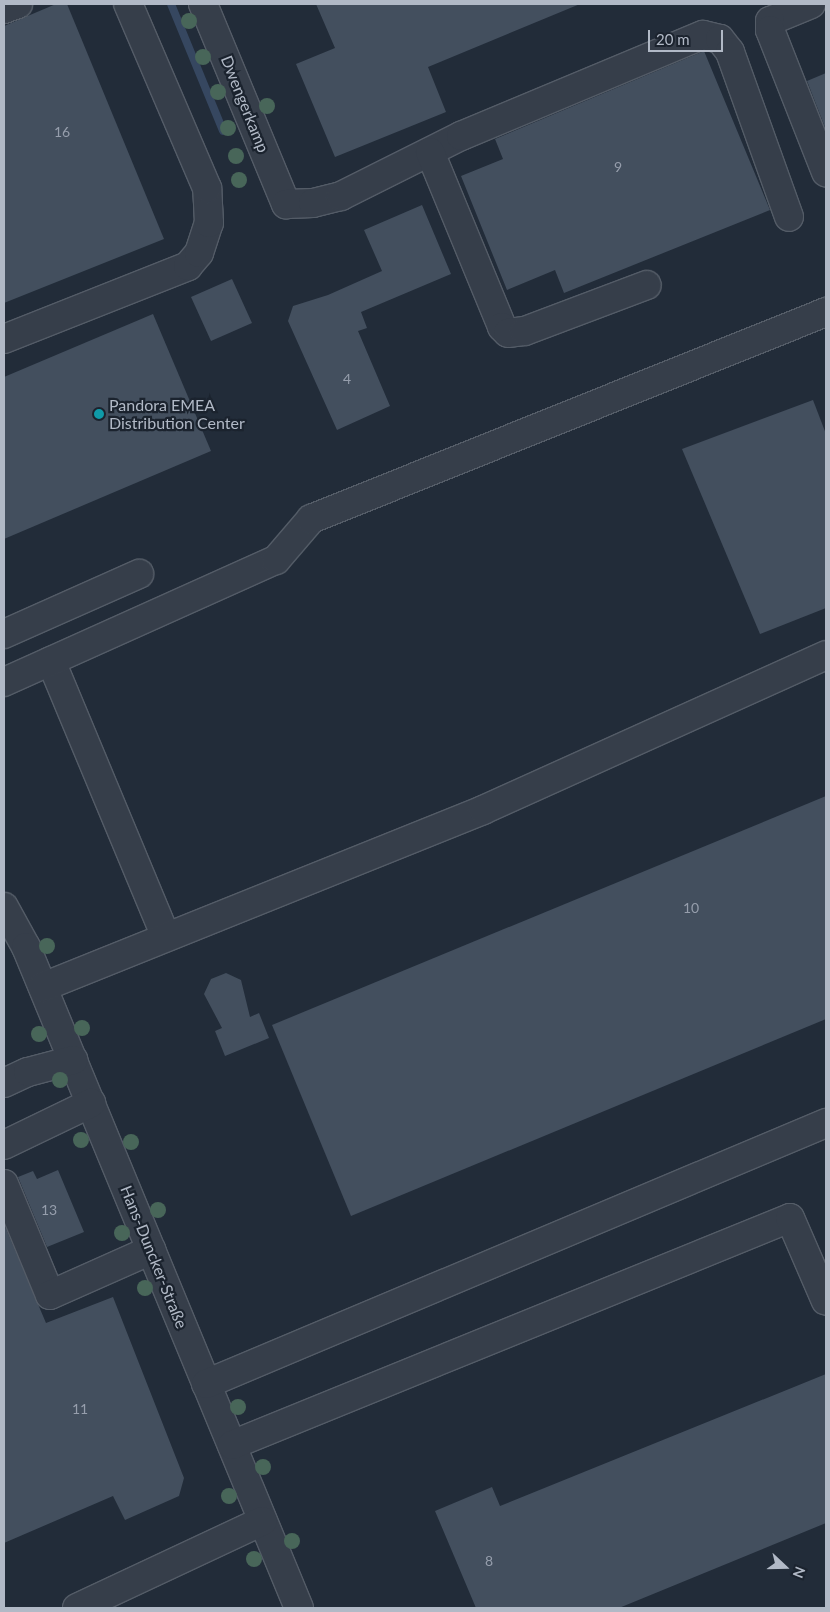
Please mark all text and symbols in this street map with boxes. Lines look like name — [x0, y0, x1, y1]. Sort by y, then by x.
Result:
scale bar — [650, 20, 725, 52]
text: 20 m — [656, 30, 690, 48]
street label: Dwengerkamp — [217, 53, 273, 155]
house number: 16 — [54, 124, 70, 140]
house number: 9 — [614, 159, 622, 175]
house number: 4 — [343, 371, 351, 387]
place label: Pandora EMEA Distribution Center — [109, 395, 245, 433]
marker: Pandora EMEA Distribution Center — [93, 408, 105, 420]
house number: 10 — [683, 900, 699, 916]
street label: Hans-Duncker-Straße — [117, 1183, 191, 1331]
house number: 13 — [41, 1202, 57, 1218]
house number: 11 — [72, 1401, 88, 1417]
north arrow — [760, 1542, 810, 1592]
house number: 8 — [485, 1553, 493, 1569]
text: N — [790, 1564, 809, 1581]

